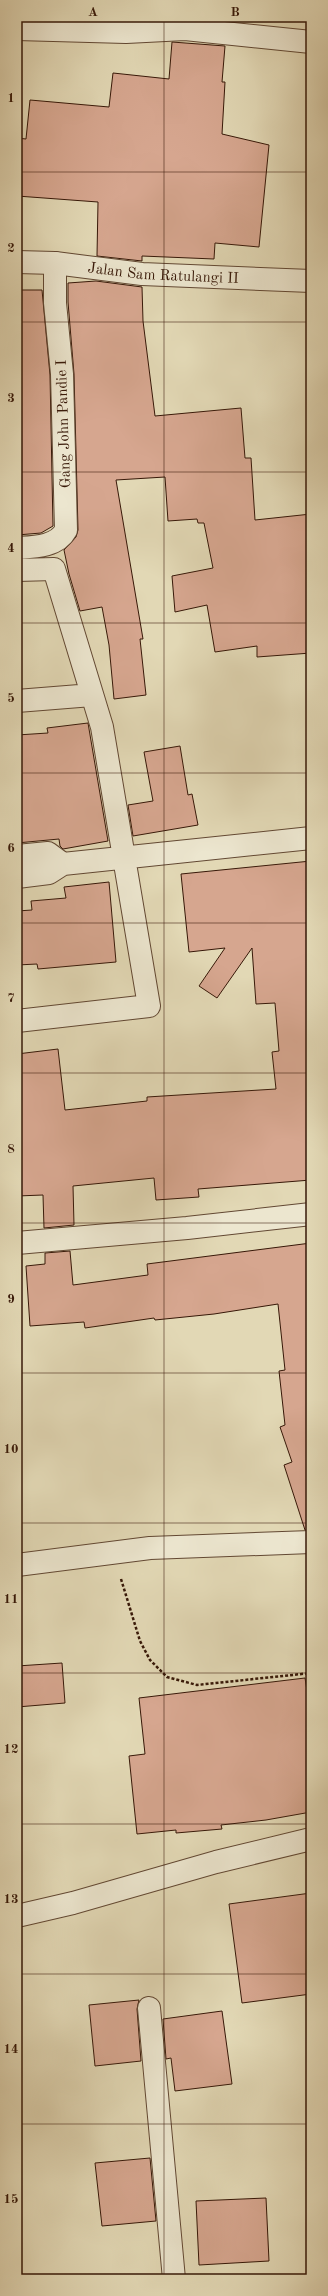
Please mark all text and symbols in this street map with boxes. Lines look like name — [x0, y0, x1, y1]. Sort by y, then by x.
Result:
text: A — [88, 6, 98, 19]
text: B — [230, 6, 240, 19]
text: 1 — [7, 92, 15, 105]
text: 2 — [7, 242, 15, 255]
street label: Jalan Sam Ratulangi II — [87, 261, 239, 287]
street label: Gang John Pandie I — [55, 359, 74, 488]
text: 3 — [7, 392, 15, 405]
text: 4 — [7, 542, 15, 555]
text: 5 — [7, 692, 15, 705]
text: 6 — [7, 842, 15, 855]
text: 7 — [7, 992, 15, 1005]
text: 8 — [7, 1143, 15, 1156]
text: 9 — [7, 1293, 15, 1306]
text: 10 — [3, 1443, 19, 1456]
text: 11 — [3, 1593, 19, 1606]
text: 12 — [3, 1743, 19, 1756]
text: 13 — [3, 1893, 19, 1906]
text: 14 — [3, 2043, 19, 2056]
text: 15 — [3, 2193, 19, 2206]

